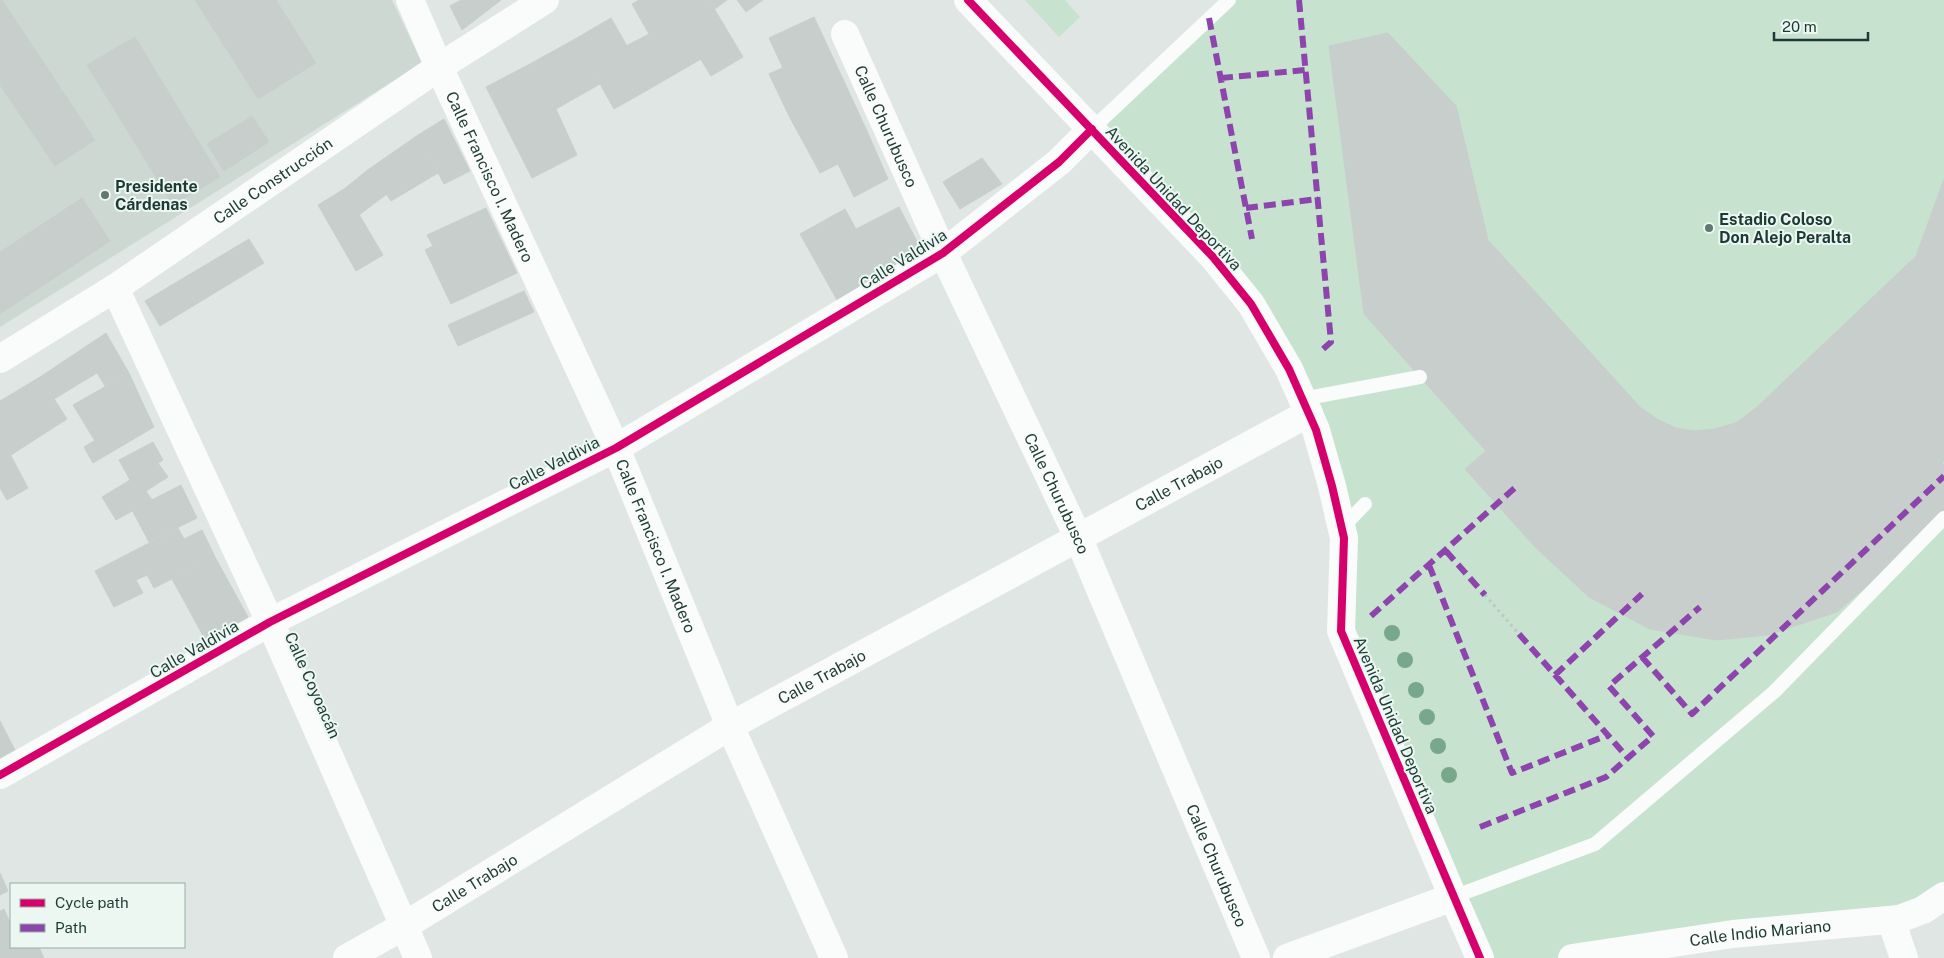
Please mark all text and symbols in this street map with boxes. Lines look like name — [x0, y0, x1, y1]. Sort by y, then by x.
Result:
scale bar — [1774, 10, 1868, 42]
text: 20 m — [1782, 18, 1817, 35]
street label: Calle Churubusco — [850, 62, 921, 190]
street label: Calle Francisco I. Madero — [442, 89, 537, 265]
street label: Avenida Unidad Deportiva — [1102, 122, 1246, 275]
street label: Calle Construcción — [210, 134, 336, 228]
place label: Presidente Cárdenas — [115, 177, 198, 214]
marker: Presidente Cárdenas — [99, 189, 111, 201]
place label: Estadio Coloso Don Alejo Peralta — [1719, 210, 1851, 247]
marker: Estadio Coloso Don Alejo Peralta — [1703, 222, 1715, 234]
street label: Calle Valdivia — [856, 225, 950, 294]
street label: Calle Churubusco — [1020, 430, 1093, 557]
street label: Calle Valdivia — [506, 432, 603, 494]
street label: Calle Trabajo — [1132, 452, 1226, 515]
street label: Calle Francisco I. Madero — [612, 456, 700, 636]
street label: Calle Valdivia — [147, 616, 242, 682]
street label: Calle Coyoacán — [281, 629, 344, 741]
street label: Avenida Unidad Deportiva — [1350, 634, 1442, 817]
street label: Calle Trabajo — [775, 645, 869, 708]
street label: Calle Churubusco — [1182, 801, 1251, 930]
street label: Calle Trabajo — [428, 850, 521, 917]
legend — [10, 883, 185, 948]
text: Cycle path — [55, 894, 129, 911]
street label: Calle Indio Mariano — [1688, 916, 1832, 950]
text: Path — [55, 919, 87, 936]

